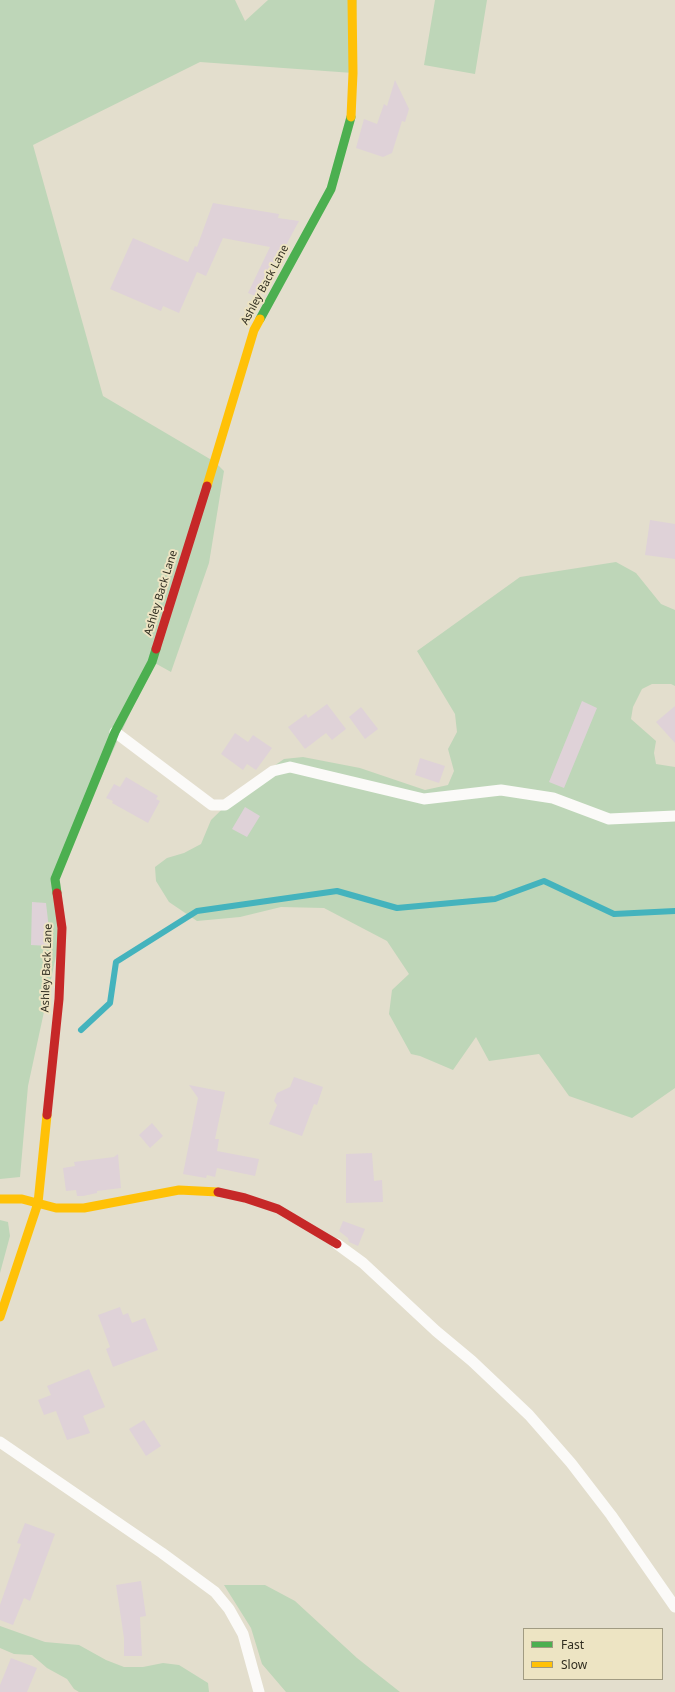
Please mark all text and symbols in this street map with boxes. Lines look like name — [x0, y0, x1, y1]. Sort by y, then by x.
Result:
street label: Ashley Back Lane — [238, 243, 292, 327]
street label: Ashley Back Lane — [142, 549, 180, 637]
street label: Ashley Back Lane — [39, 923, 55, 1013]
legend — [523, 1628, 663, 1680]
text: Fast — [561, 1636, 584, 1653]
text: Slow — [561, 1656, 587, 1673]

